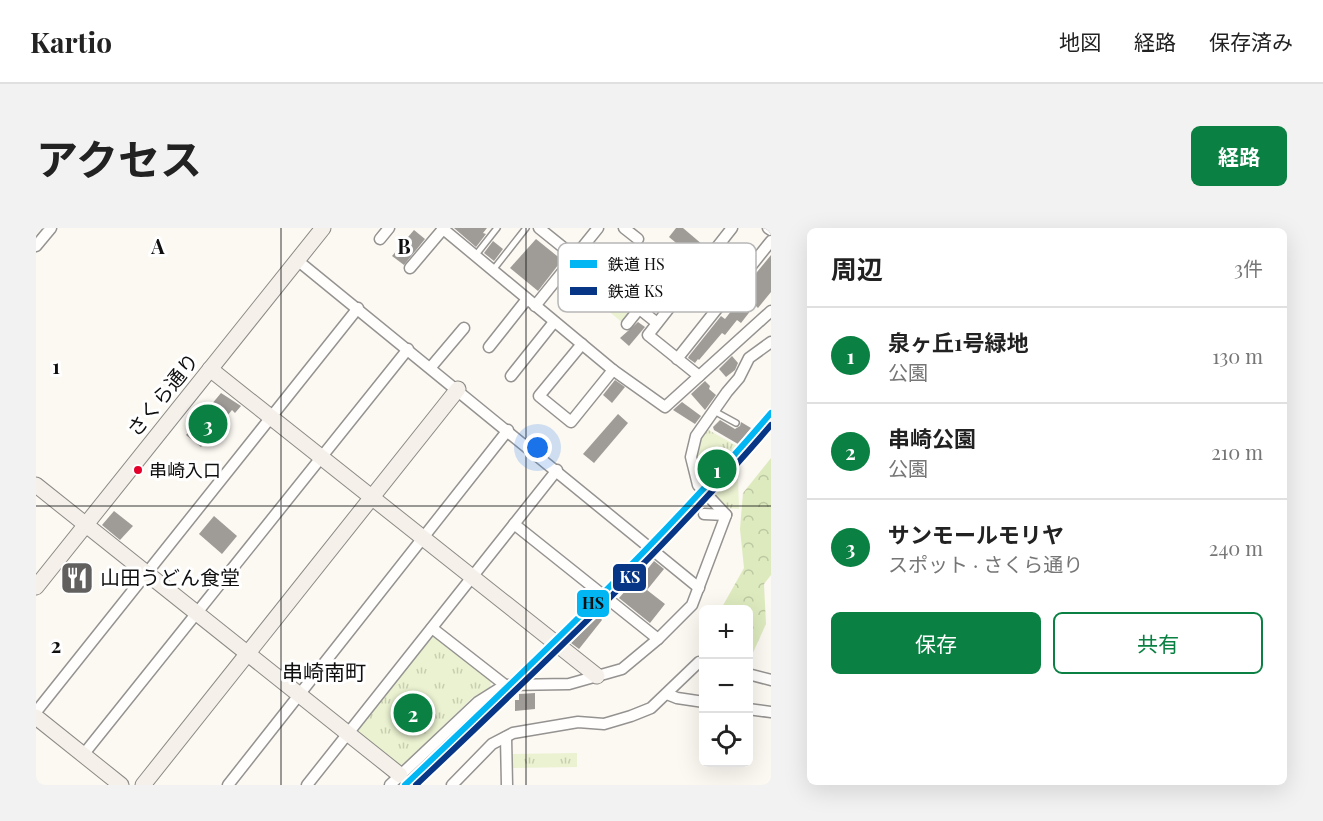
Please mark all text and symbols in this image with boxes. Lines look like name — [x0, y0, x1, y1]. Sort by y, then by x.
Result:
text: Kartio — [30, 23, 112, 60]
text: 地図 — [1059, 27, 1101, 55]
text: 経路 — [1134, 27, 1176, 55]
text: 保存済み — [1209, 27, 1293, 55]
button: 経路 — [1191, 126, 1287, 186]
text: アクセス — [36, 130, 202, 186]
text: A — [150, 232, 165, 259]
text: B — [397, 232, 411, 259]
legend — [558, 243, 756, 312]
text: 周辺 — [831, 251, 883, 286]
text: 鉄道 HS — [608, 253, 665, 274]
text: 3件 — [1234, 254, 1263, 281]
text: 鉄道 KS — [608, 280, 663, 301]
text: 泉ヶ丘1号緑地 — [888, 327, 1028, 357]
text: 1 — [847, 342, 854, 369]
text: 130 m — [1212, 342, 1263, 369]
street label: さくら通り — [120, 347, 204, 441]
text: 1 — [52, 352, 60, 379]
text: 公園 — [888, 358, 928, 385]
pin: 3 — [188, 402, 228, 446]
text: 串崎公園 — [888, 423, 976, 453]
your location — [523, 433, 552, 462]
text: 2 — [845, 438, 856, 465]
text: 210 m — [1211, 438, 1263, 465]
pin: 1 — [698, 446, 736, 492]
text: 公園 — [888, 454, 928, 481]
place label: 串崎入口 — [149, 458, 221, 482]
marker: 串崎入口 — [132, 464, 144, 476]
text: サンモールモリヤ — [888, 519, 1064, 549]
text: 3 — [846, 534, 855, 561]
text: 240 m — [1209, 534, 1263, 561]
text: スポット · さくら通り — [888, 550, 1083, 577]
restaurant icon: 山田うどん食堂 — [59, 560, 95, 596]
place label: 山田うどん食堂 — [100, 563, 240, 590]
line badge: KS — [612, 563, 647, 592]
text: KS — [620, 566, 640, 587]
line badge: HS — [576, 589, 610, 618]
text: HS — [582, 592, 604, 613]
map controls — [699, 605, 753, 767]
button: + — [699, 605, 753, 659]
button: 保存 — [831, 612, 1041, 674]
button: 共有 — [1053, 612, 1263, 674]
text: 2 — [51, 631, 61, 658]
district label: 串崎南町 — [282, 657, 366, 685]
button: − — [699, 659, 753, 713]
pin: 2 — [394, 690, 433, 736]
button: locate — [699, 713, 753, 767]

